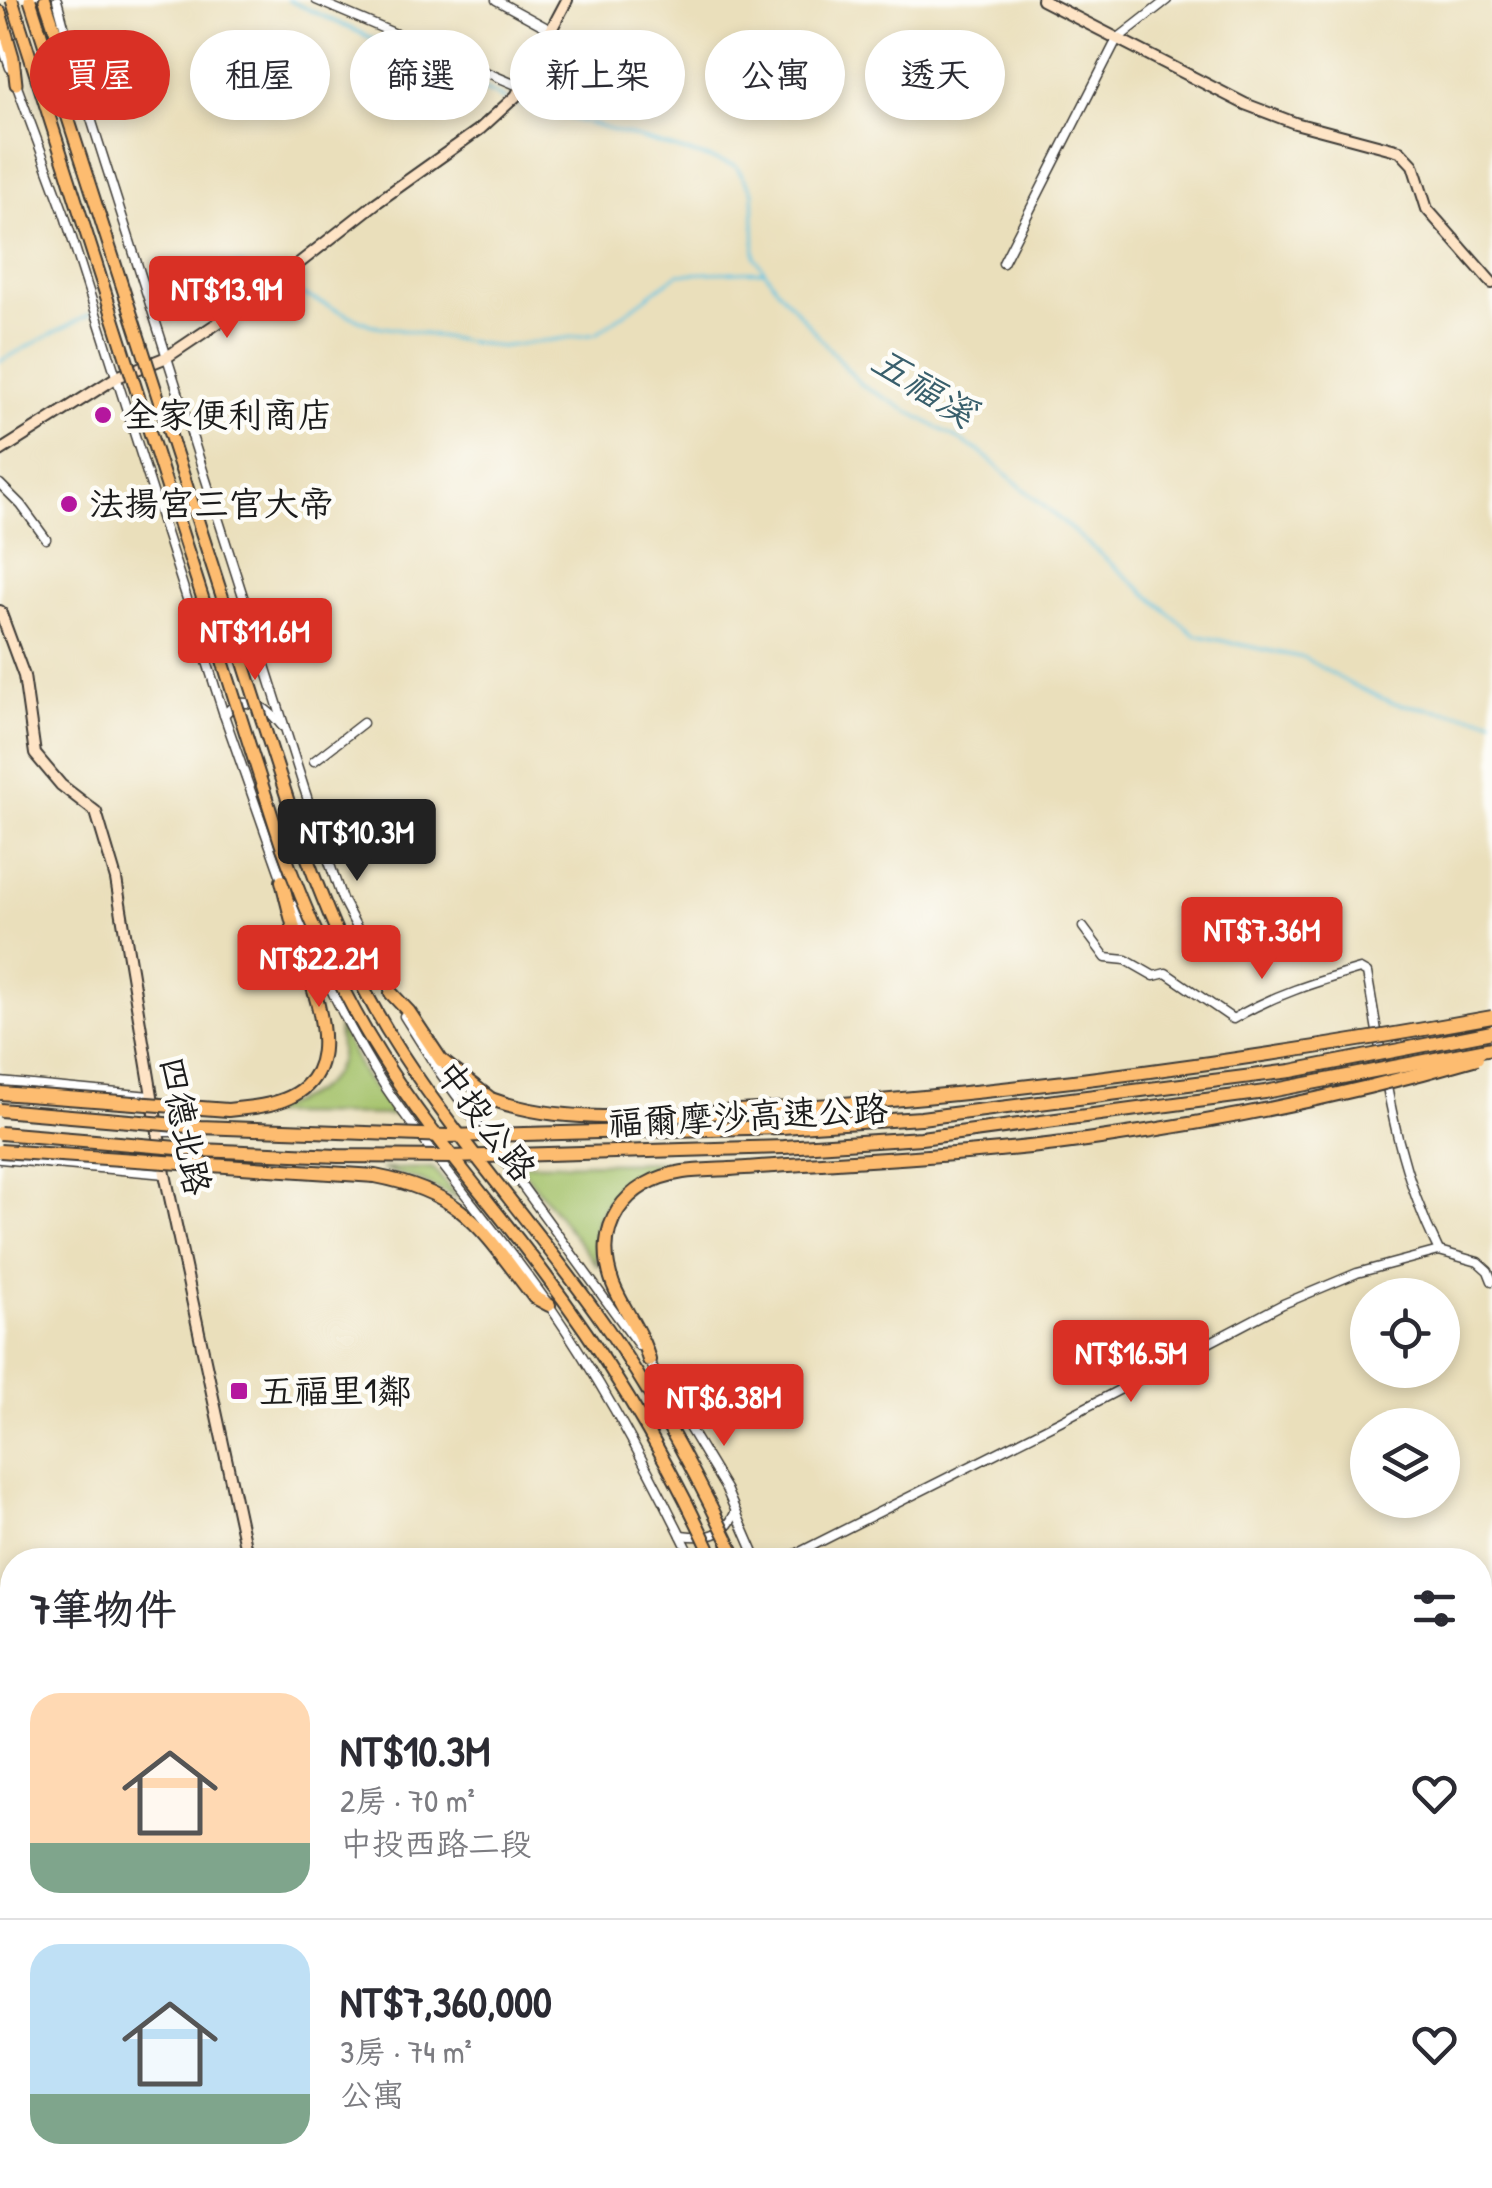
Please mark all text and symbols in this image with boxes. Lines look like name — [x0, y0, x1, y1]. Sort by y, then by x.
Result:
chip: 買屋 — [30, 30, 170, 120]
chip: 租屋 — [190, 30, 330, 120]
chip: 篩選 — [350, 30, 490, 120]
chip: 新上架 — [510, 30, 685, 120]
chip: 公寓 — [705, 30, 845, 120]
chip: 透天 — [865, 30, 1005, 120]
pin: NT$13.9M — [124, 256, 330, 341]
text: NT$13.9M — [171, 267, 283, 310]
water label: 五福溪 — [862, 334, 988, 439]
place label: 全家便利商店 — [123, 391, 333, 438]
marker: 全家便利商店 — [92, 404, 114, 426]
place label: 法揚宮三官大帝 — [89, 480, 334, 527]
marker: 法揚宮三官大帝 — [58, 493, 80, 515]
pin: NT$11.6M — [152, 598, 358, 683]
text: NT$11.6M — [200, 609, 310, 652]
pin: NT$10.3M — [254, 799, 460, 884]
text: NT$10.3M — [300, 810, 414, 853]
pin: NT$7.36M — [1159, 897, 1365, 982]
text: NT$7.36M — [1203, 908, 1321, 951]
pin: NT$22.2M — [216, 925, 422, 1010]
text: NT$22.2M — [259, 936, 379, 979]
street label: 中投公路 — [425, 1051, 547, 1191]
street label: 四德北路 — [149, 1053, 222, 1199]
street label: 福爾摩沙高速公路 — [607, 1085, 889, 1146]
map controls — [1350, 1278, 1460, 1518]
button: locate — [1350, 1278, 1460, 1388]
pin: NT$16.5M — [1028, 1320, 1234, 1405]
text: NT$16.5M — [1075, 1331, 1187, 1374]
pin: NT$6.38M — [621, 1364, 827, 1449]
place label: 五福里1鄰 — [259, 1367, 412, 1414]
text: NT$6.38M — [666, 1375, 782, 1418]
marker: 五福里1鄰 — [228, 1380, 250, 1402]
button: layers — [1350, 1408, 1460, 1518]
text: 7筆物件 — [30, 1580, 177, 1637]
icon: filters — [1407, 1581, 1462, 1636]
text: NT$10.3M — [340, 1722, 490, 1779]
icon: home — [110, 1733, 230, 1853]
icon: heart — [1407, 1766, 1462, 1821]
text: 2房 · 70 m² — [340, 1779, 475, 1822]
text: 中投西路二段 — [340, 1822, 532, 1865]
text: NT$7,360,000 — [340, 1973, 552, 2030]
icon: home — [110, 1984, 230, 2104]
icon: heart — [1407, 2017, 1462, 2072]
text: 3房 · 74 m² — [340, 2030, 472, 2073]
text: 公寓 — [340, 2073, 404, 2116]

